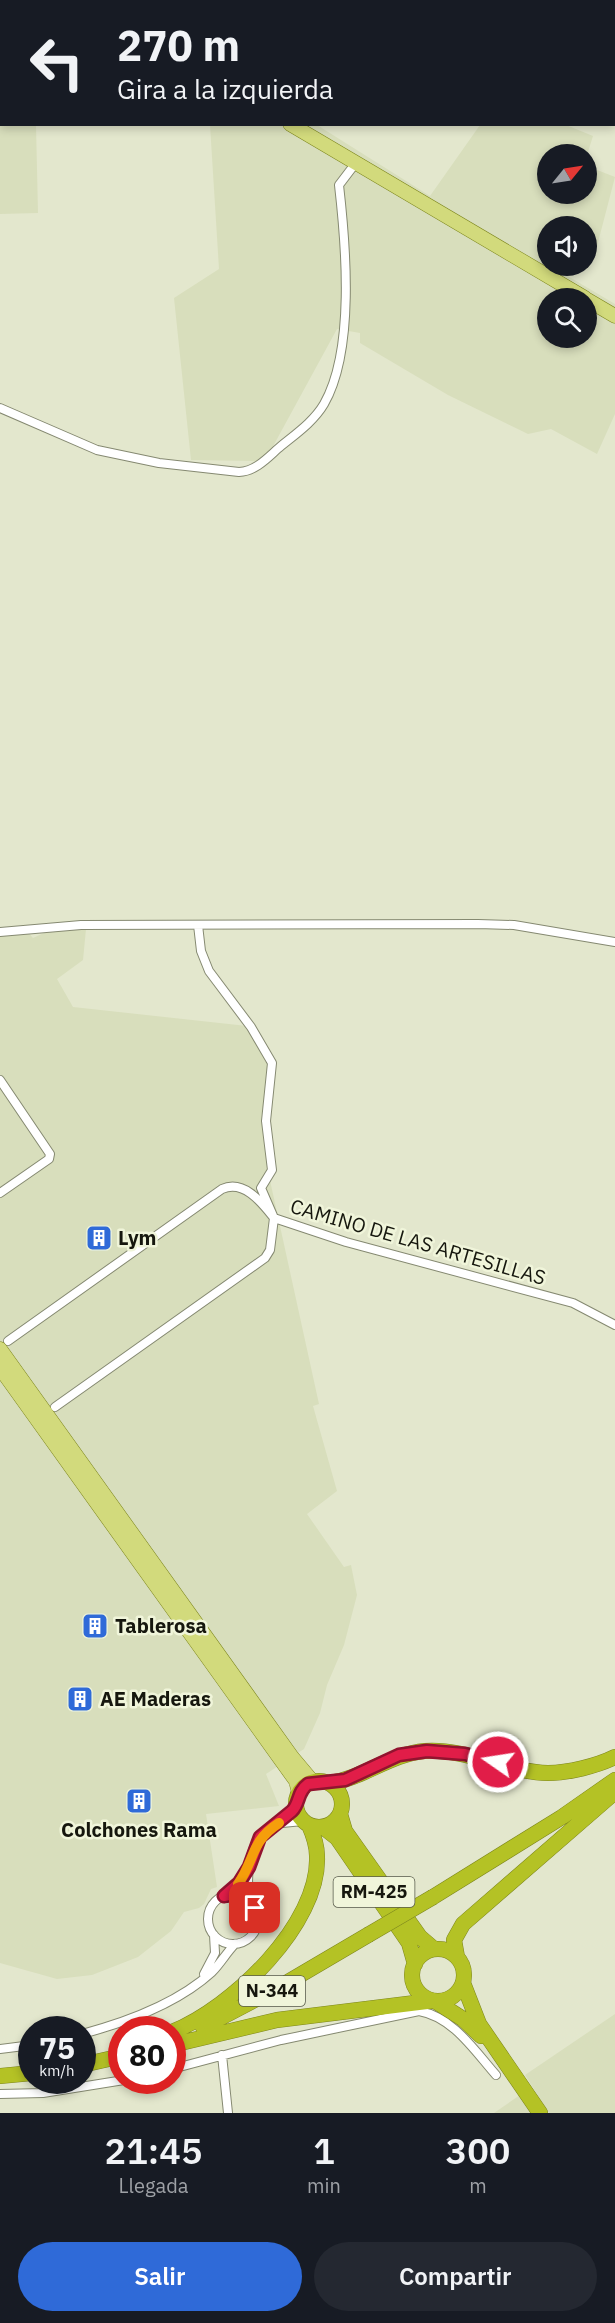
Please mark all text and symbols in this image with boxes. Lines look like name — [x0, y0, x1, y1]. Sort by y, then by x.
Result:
text: 270 m — [117, 18, 240, 73]
icon: left — [18, 24, 96, 102]
text: Gira a la izquierda — [117, 71, 333, 106]
north arrow — [537, 144, 597, 204]
map controls — [537, 144, 597, 348]
button: sound — [537, 216, 597, 276]
button: search — [537, 288, 597, 348]
street label: CAMINO DE LAS ARTESILLAS — [287, 1192, 549, 1291]
building icon: Lym — [84, 1223, 114, 1253]
place label: Lym — [118, 1224, 156, 1251]
building icon: Tablerosa — [80, 1611, 110, 1641]
place label: Tablerosa — [115, 1612, 207, 1639]
building icon: AE Maderas — [65, 1684, 95, 1714]
place label: AE Maderas — [100, 1685, 211, 1712]
position arrow — [466, 1730, 530, 1794]
building icon: Colchones Rama — [124, 1786, 154, 1816]
place label: Colchones Rama — [61, 1816, 217, 1843]
road number: RM-425 — [334, 1877, 415, 1907]
pin — [229, 1882, 280, 1933]
icon: arrive — [238, 1891, 271, 1924]
road number: N-344 — [239, 1976, 305, 2006]
speed limit sign: 80 — [108, 2016, 186, 2094]
text: 75 — [39, 2028, 75, 2067]
text: km/h — [39, 2061, 75, 2080]
text: 21:45 — [105, 2127, 203, 2174]
text: 1 — [313, 2127, 335, 2174]
text: 300 — [446, 2127, 510, 2174]
text: Llegada — [119, 2172, 189, 2199]
text: min — [307, 2172, 341, 2199]
text: m — [469, 2172, 487, 2199]
button: Salir — [18, 2242, 302, 2311]
button: Compartir — [314, 2242, 597, 2311]

